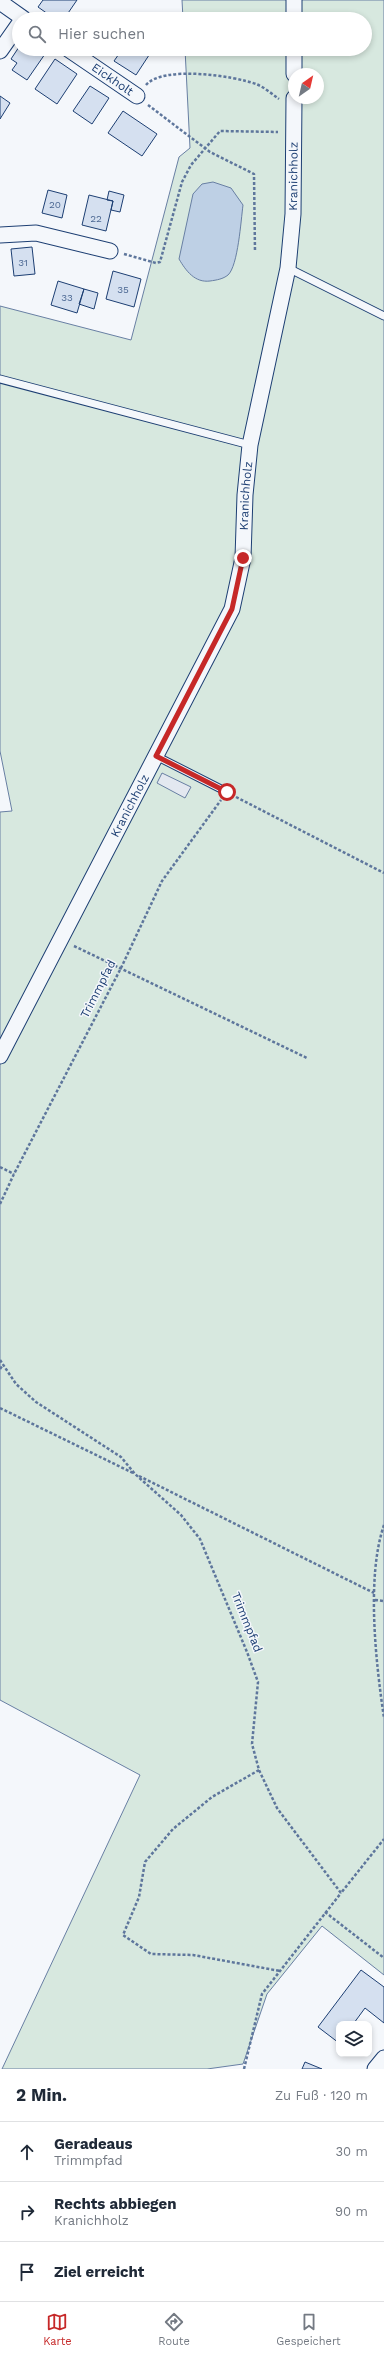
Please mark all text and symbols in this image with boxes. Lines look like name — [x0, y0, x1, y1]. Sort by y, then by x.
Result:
search box — [12, 12, 372, 56]
icon: search — [26, 23, 48, 45]
text: Hier suchen — [58, 25, 145, 43]
street label: Eickholt — [89, 60, 136, 99]
north arrow — [288, 68, 324, 104]
street label: Kranichholz — [286, 142, 301, 211]
house number: 20 — [49, 199, 61, 210]
house number: 22 — [90, 213, 102, 224]
house number: 31 — [18, 257, 28, 268]
house number: 35 — [117, 284, 129, 295]
house number: 33 — [61, 292, 73, 303]
street label: Kranichholz — [237, 461, 255, 531]
route end — [234, 549, 252, 567]
street label: Kranichholz — [108, 772, 152, 840]
route start — [218, 783, 236, 801]
street label: Trimmpfad — [77, 958, 119, 1020]
street label: Trimmpfad — [229, 1590, 265, 1654]
map controls — [336, 2021, 372, 2057]
button: layers — [336, 2021, 372, 2057]
text: 2 Min. — [16, 2085, 67, 2105]
text: Zu Fuß · 120 m — [275, 2088, 368, 2103]
text: Geradeaus — [54, 2135, 133, 2153]
icon: ahead — [16, 2141, 38, 2163]
text: 30 m — [336, 2144, 368, 2159]
text: Trimmpfad — [54, 2153, 123, 2168]
text: Rechts abbiegen — [54, 2195, 176, 2213]
icon: right — [16, 2201, 38, 2223]
text: 90 m — [335, 2204, 368, 2219]
text: Kranichholz — [54, 2213, 129, 2228]
icon: arrive — [16, 2261, 38, 2283]
text: Ziel erreicht — [54, 2263, 144, 2281]
tab: Karte — [43, 2311, 72, 2348]
tab: Route — [158, 2311, 190, 2348]
tab: Gespeichert — [276, 2311, 341, 2348]

